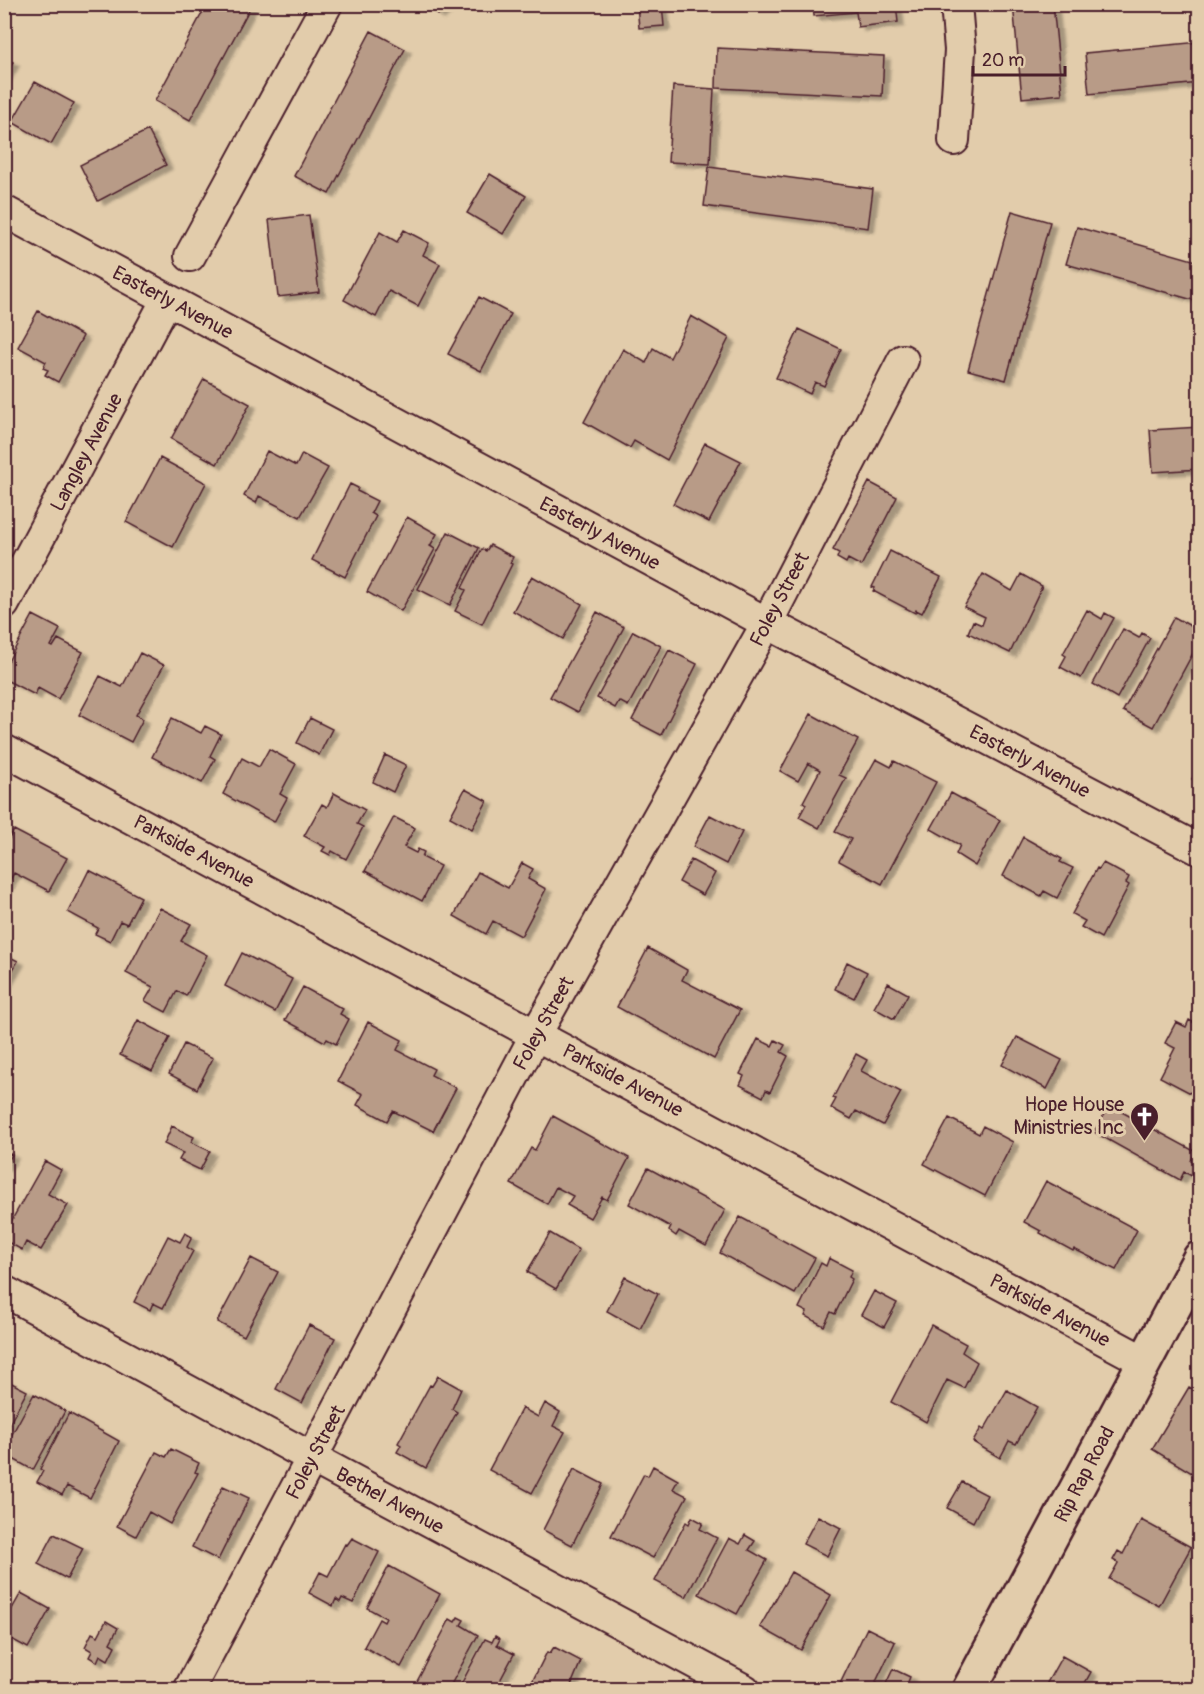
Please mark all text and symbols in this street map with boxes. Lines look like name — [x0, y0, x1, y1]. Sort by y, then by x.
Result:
scale bar — [973, 39, 1064, 77]
text: 20 m — [982, 49, 1024, 72]
street label: Easterly Avenue — [108, 260, 237, 345]
street label: Langley Avenue — [45, 389, 128, 516]
street label: Easterly Avenue — [535, 491, 664, 576]
street label: Foley Street — [744, 547, 815, 651]
street label: Easterly Avenue — [965, 719, 1094, 804]
street label: Parkside Avenue — [129, 809, 259, 894]
street label: Foley Street — [507, 971, 580, 1075]
street label: Parkside Avenue — [558, 1038, 688, 1123]
place label: Hope House Ministries Inc — [1013, 1092, 1124, 1140]
church icon: Hope House Ministries Inc — [1129, 1100, 1161, 1142]
street label: Parkside Avenue — [985, 1268, 1115, 1353]
street label: Foley Street — [280, 1400, 351, 1504]
street label: Rip Rap Road — [1049, 1422, 1120, 1526]
street label: Bethel Avenue — [331, 1461, 448, 1539]

